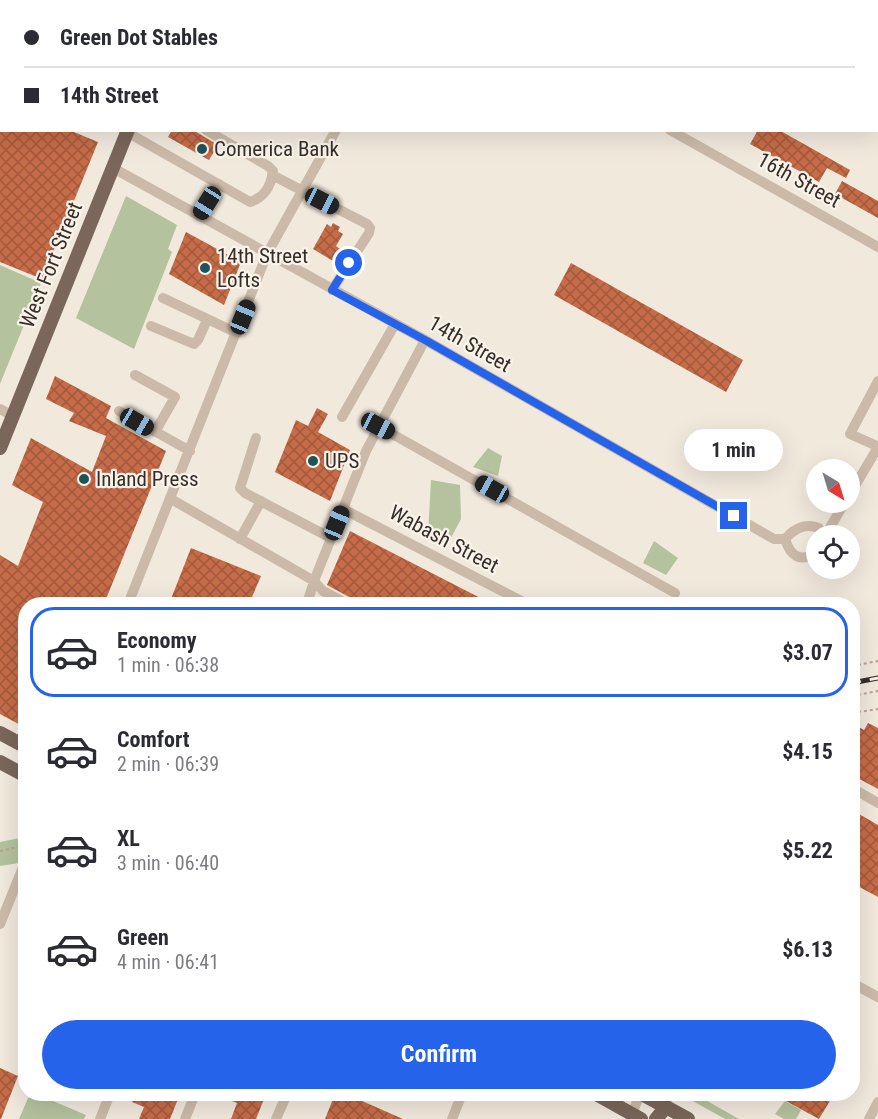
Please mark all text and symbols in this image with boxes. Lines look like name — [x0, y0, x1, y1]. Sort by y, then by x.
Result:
text: Green Dot Stables — [60, 25, 218, 50]
text: 14th Street — [60, 83, 158, 108]
place label: Comerica Bank — [214, 137, 340, 161]
marker: Comerica Bank — [195, 142, 209, 156]
street label: 16th Street — [753, 147, 845, 213]
car — [190, 183, 224, 223]
car — [302, 185, 342, 217]
street label: West Fort Street — [15, 199, 87, 331]
place label: 14th Street Lofts — [217, 244, 308, 292]
route start — [335, 249, 362, 276]
marker: 14th Street Lofts — [198, 261, 212, 275]
car — [228, 297, 258, 337]
street label: 14th Street — [425, 311, 515, 377]
car — [117, 405, 157, 439]
car — [358, 410, 398, 442]
callout: 1 min — [684, 429, 783, 471]
text: 1 min — [711, 438, 756, 462]
place label: UPS — [325, 449, 359, 473]
marker: UPS — [306, 454, 320, 468]
north arrow — [806, 459, 860, 513]
map controls — [806, 459, 860, 579]
place label: Inland Press — [96, 467, 199, 491]
marker: Inland Press — [77, 472, 91, 486]
car — [472, 472, 512, 506]
street label: Wabash Street — [385, 500, 503, 578]
route end — [720, 502, 747, 529]
car — [322, 503, 352, 543]
button: locate — [806, 525, 860, 579]
icon: car — [45, 625, 99, 679]
text: Economy — [117, 628, 197, 653]
text: $3.07 — [782, 640, 833, 665]
text: 1 min · 06:38 — [117, 653, 219, 677]
icon: car — [45, 724, 99, 778]
text: Comfort — [117, 727, 190, 752]
text: $4.15 — [782, 739, 833, 764]
text: 2 min · 06:39 — [117, 752, 219, 776]
icon: car — [45, 823, 99, 877]
text: XL — [117, 826, 140, 851]
text: $5.22 — [782, 838, 833, 863]
text: 3 min · 06:40 — [117, 851, 219, 875]
icon: car — [45, 922, 99, 976]
text: Green — [117, 925, 169, 950]
text: $6.13 — [782, 937, 833, 962]
text: 4 min · 06:41 — [117, 950, 219, 974]
button: Confirm — [42, 1020, 836, 1089]

